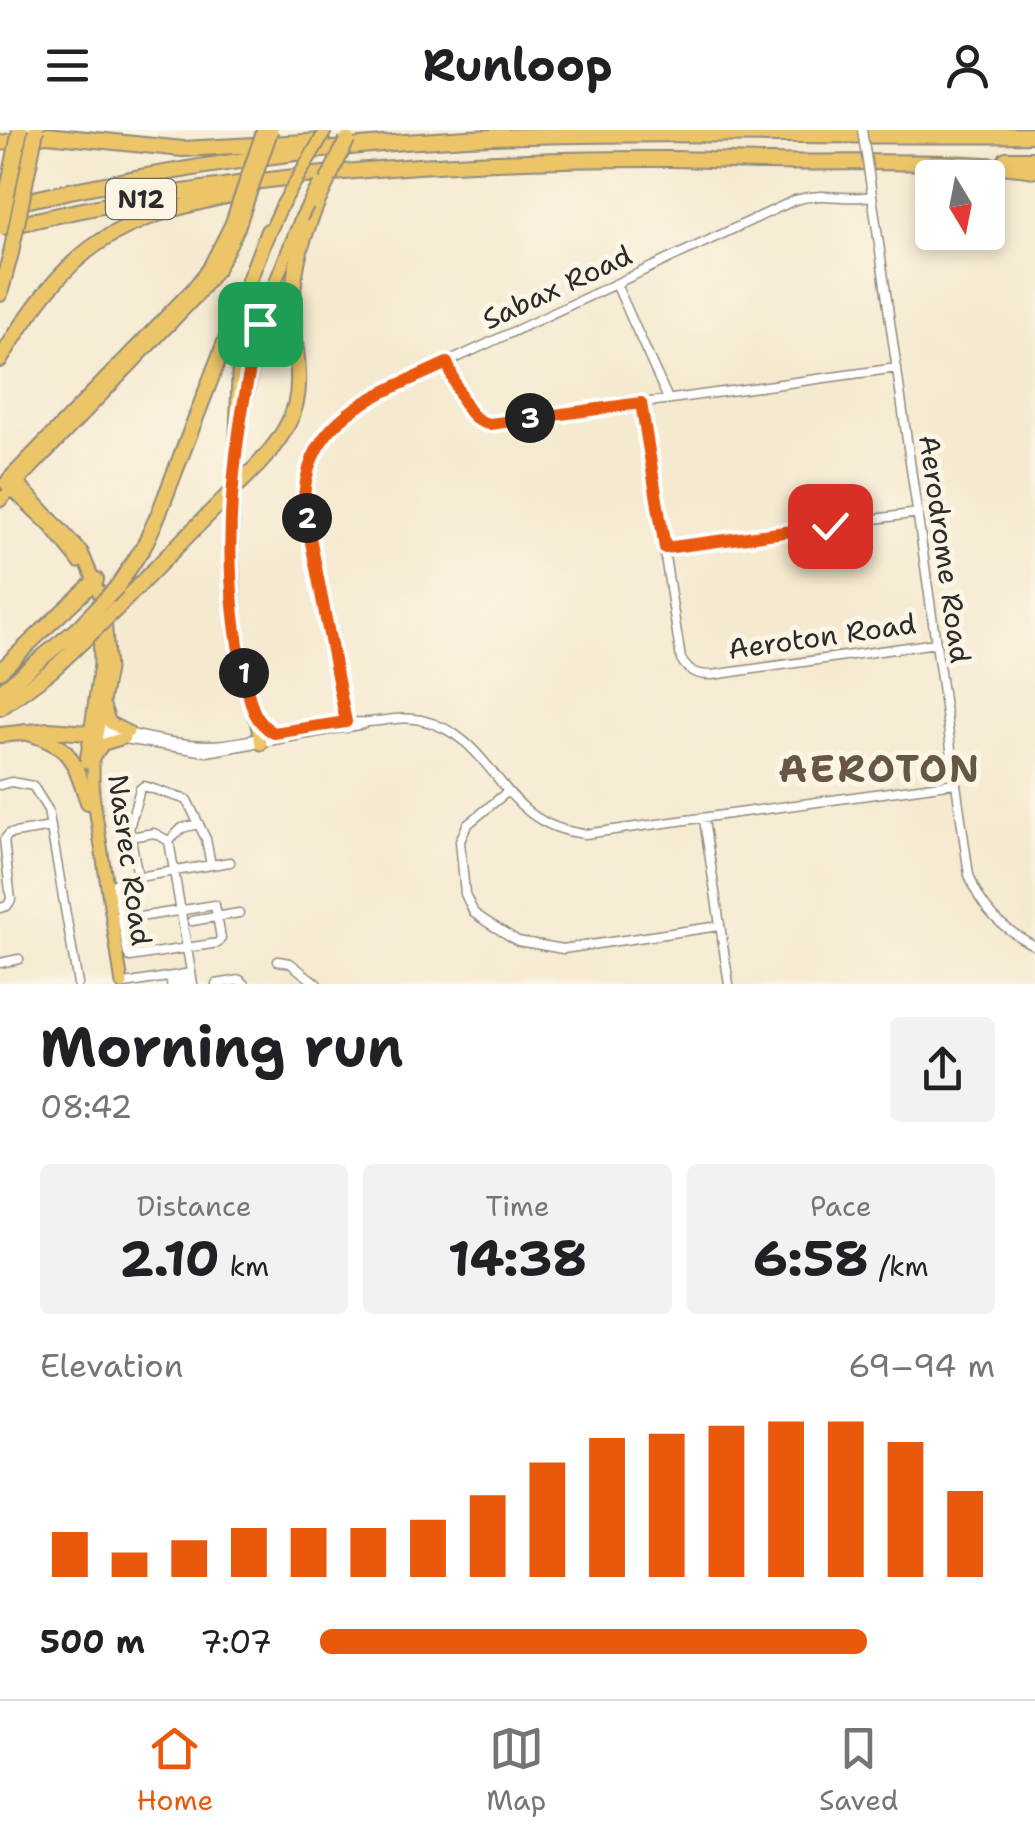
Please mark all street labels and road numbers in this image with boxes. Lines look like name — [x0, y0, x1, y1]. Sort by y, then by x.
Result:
road number: N12 — [106, 179, 176, 219]
street label: Sabax Road — [476, 236, 638, 338]
street label: Aerodrome Road — [910, 432, 980, 666]
street label: Aeroton Road — [726, 604, 918, 668]
street label: Nasrec Road — [99, 772, 161, 948]

